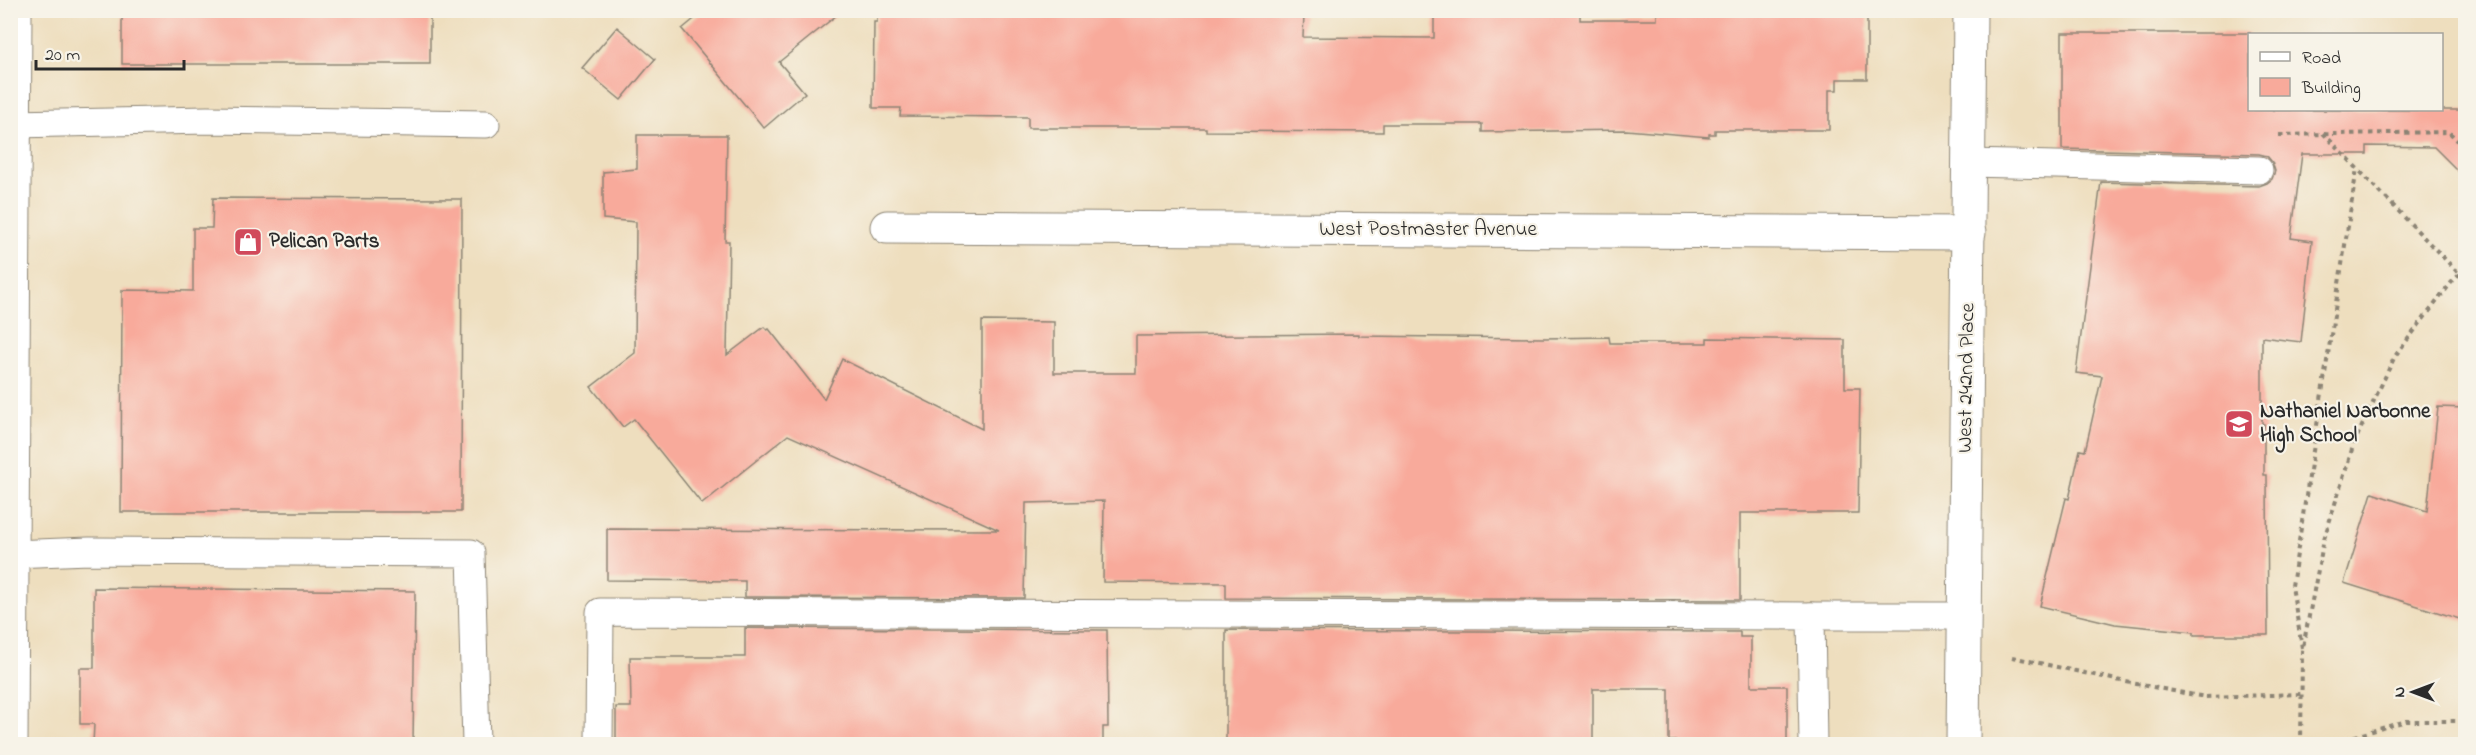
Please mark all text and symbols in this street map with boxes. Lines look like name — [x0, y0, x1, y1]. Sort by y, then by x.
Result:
scale bar — [36, 33, 184, 71]
legend — [2248, 33, 2443, 111]
text: 20 m — [45, 43, 80, 69]
text: Road — [2302, 46, 2341, 72]
text: Building — [2301, 76, 2361, 103]
street label: West Postmaster Avenue — [1319, 215, 1537, 245]
shop icon: Pelican Parts — [232, 226, 264, 258]
place label: Pelican Parts — [269, 227, 380, 257]
street label: West 242nd Place — [1951, 302, 1983, 453]
place label: Nathaniel Narbonne High School — [2260, 397, 2431, 453]
school or university icon: Nathaniel Narbonne High School — [2223, 408, 2255, 440]
north arrow — [2383, 662, 2443, 722]
text: N — [2388, 686, 2412, 697]

